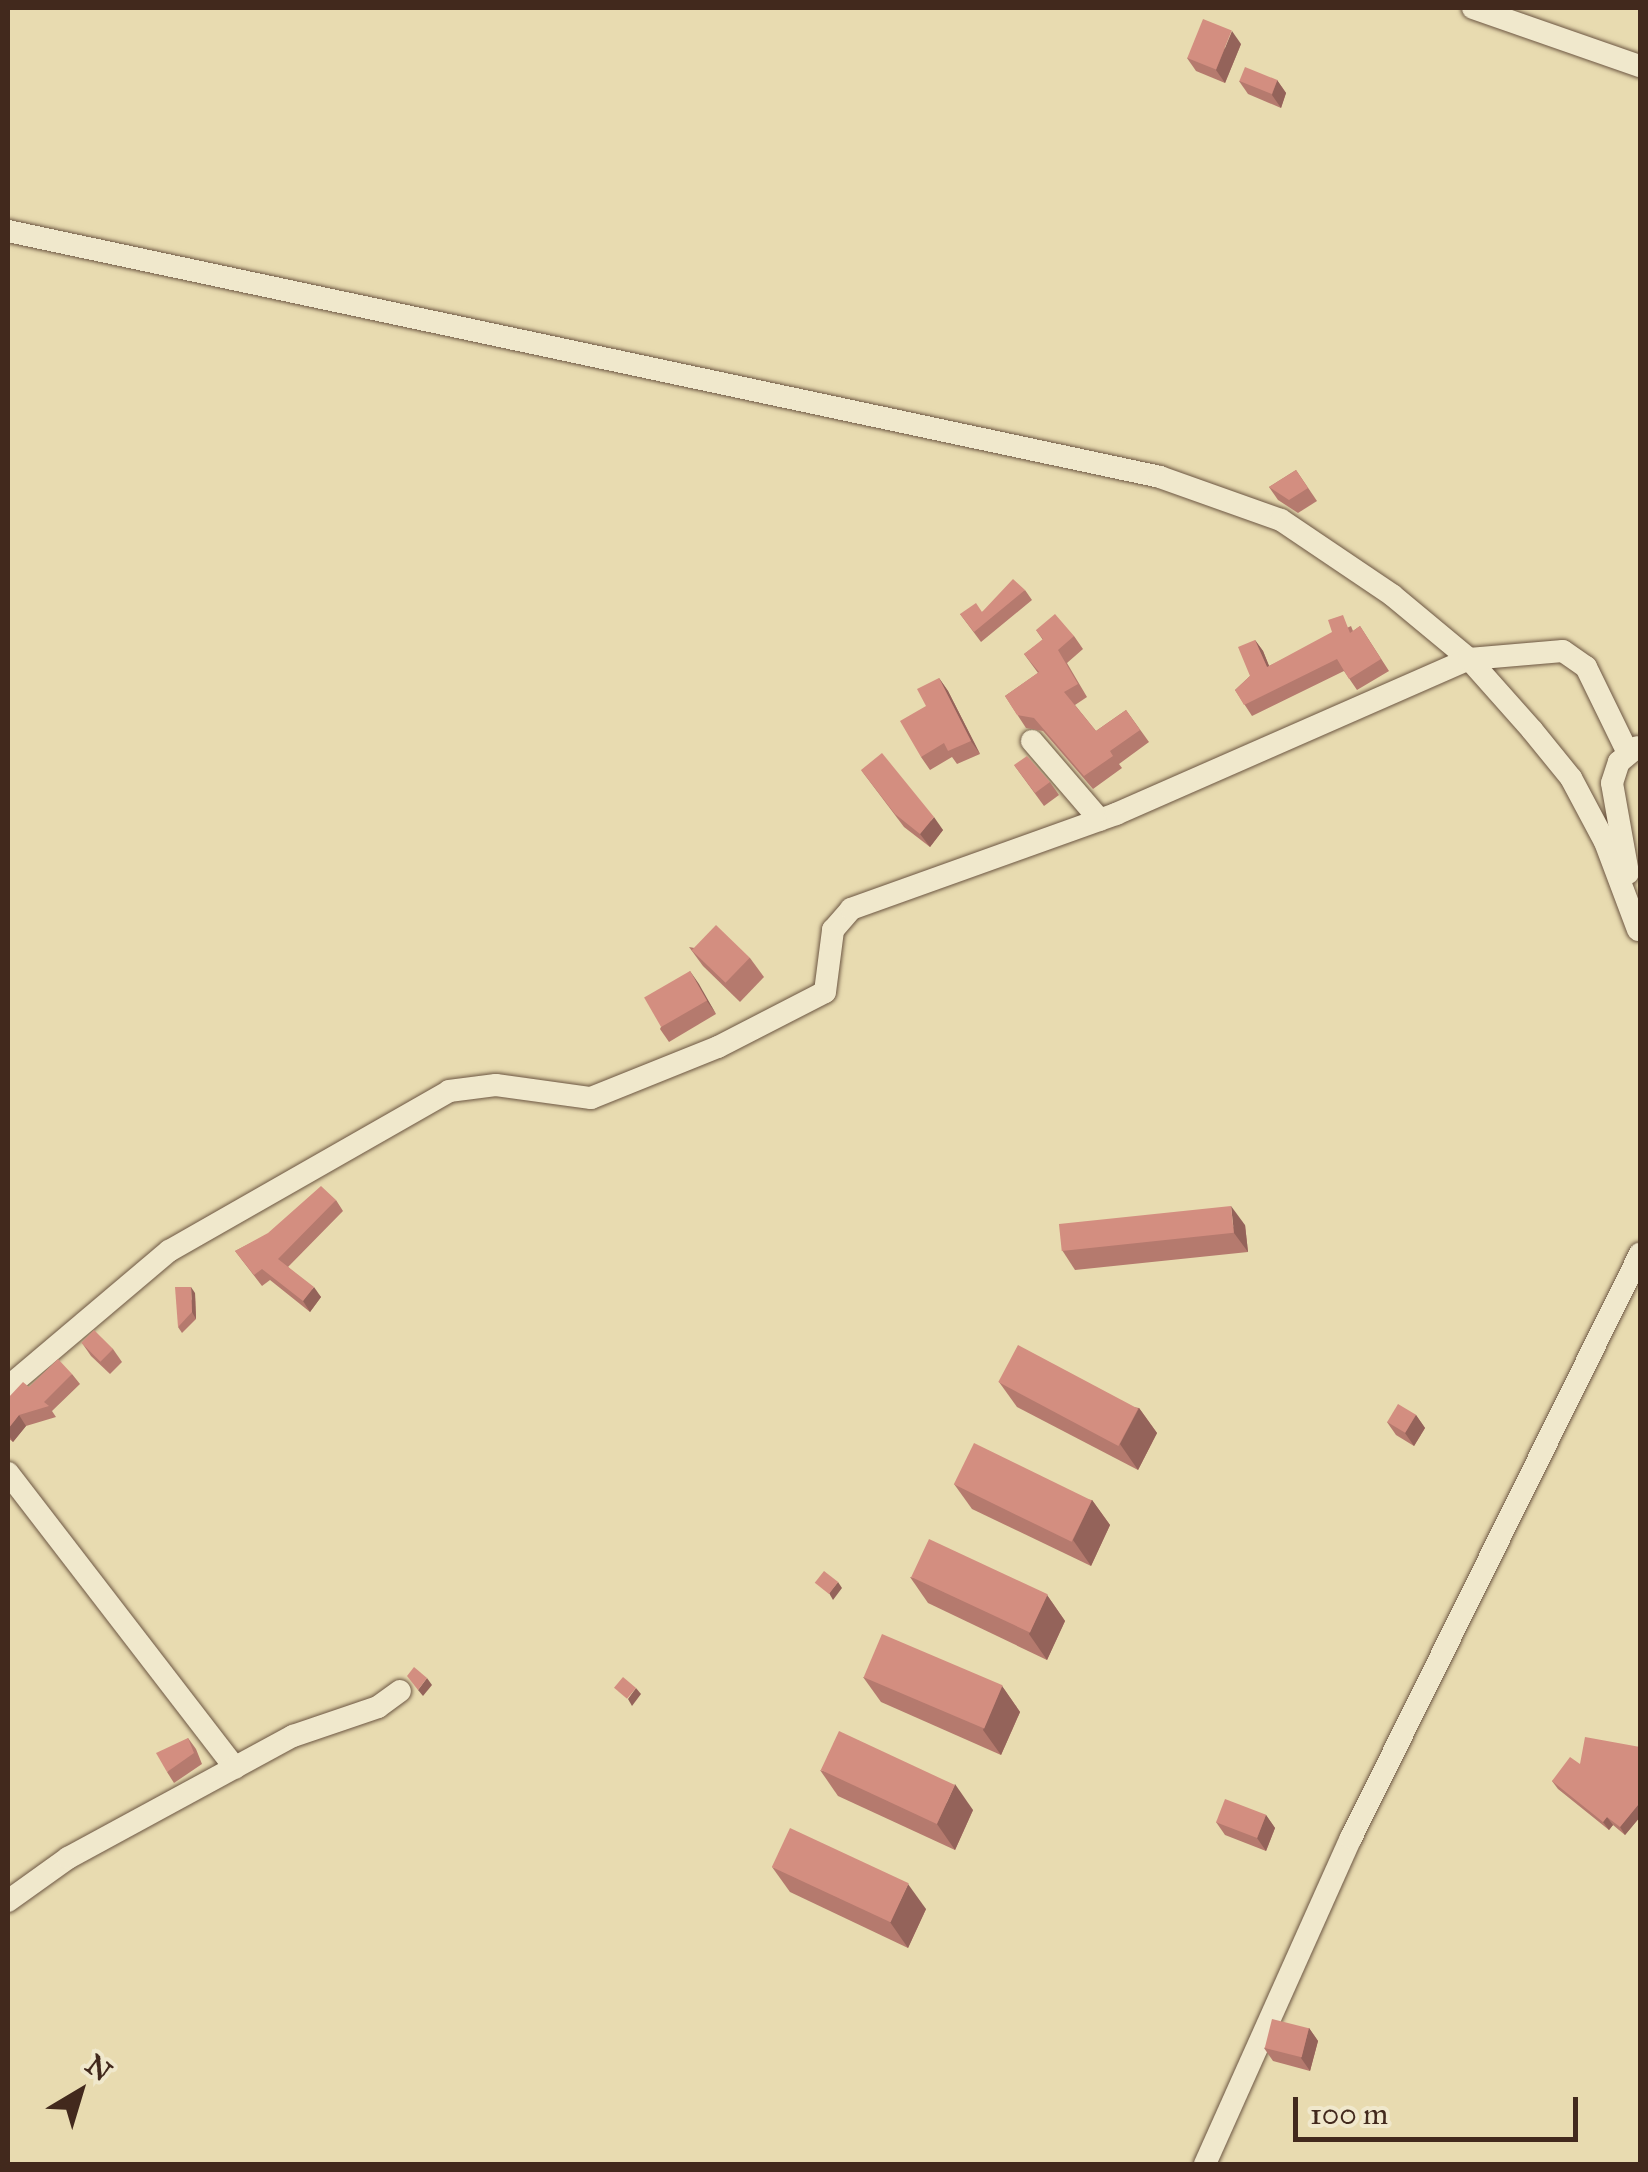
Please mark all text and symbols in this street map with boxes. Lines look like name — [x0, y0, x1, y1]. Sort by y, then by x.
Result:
north arrow — [30, 2042, 130, 2142]
text: N — [79, 2047, 119, 2089]
scale bar — [1298, 2077, 1583, 2139]
text: 100 m — [1310, 2096, 1388, 2132]

